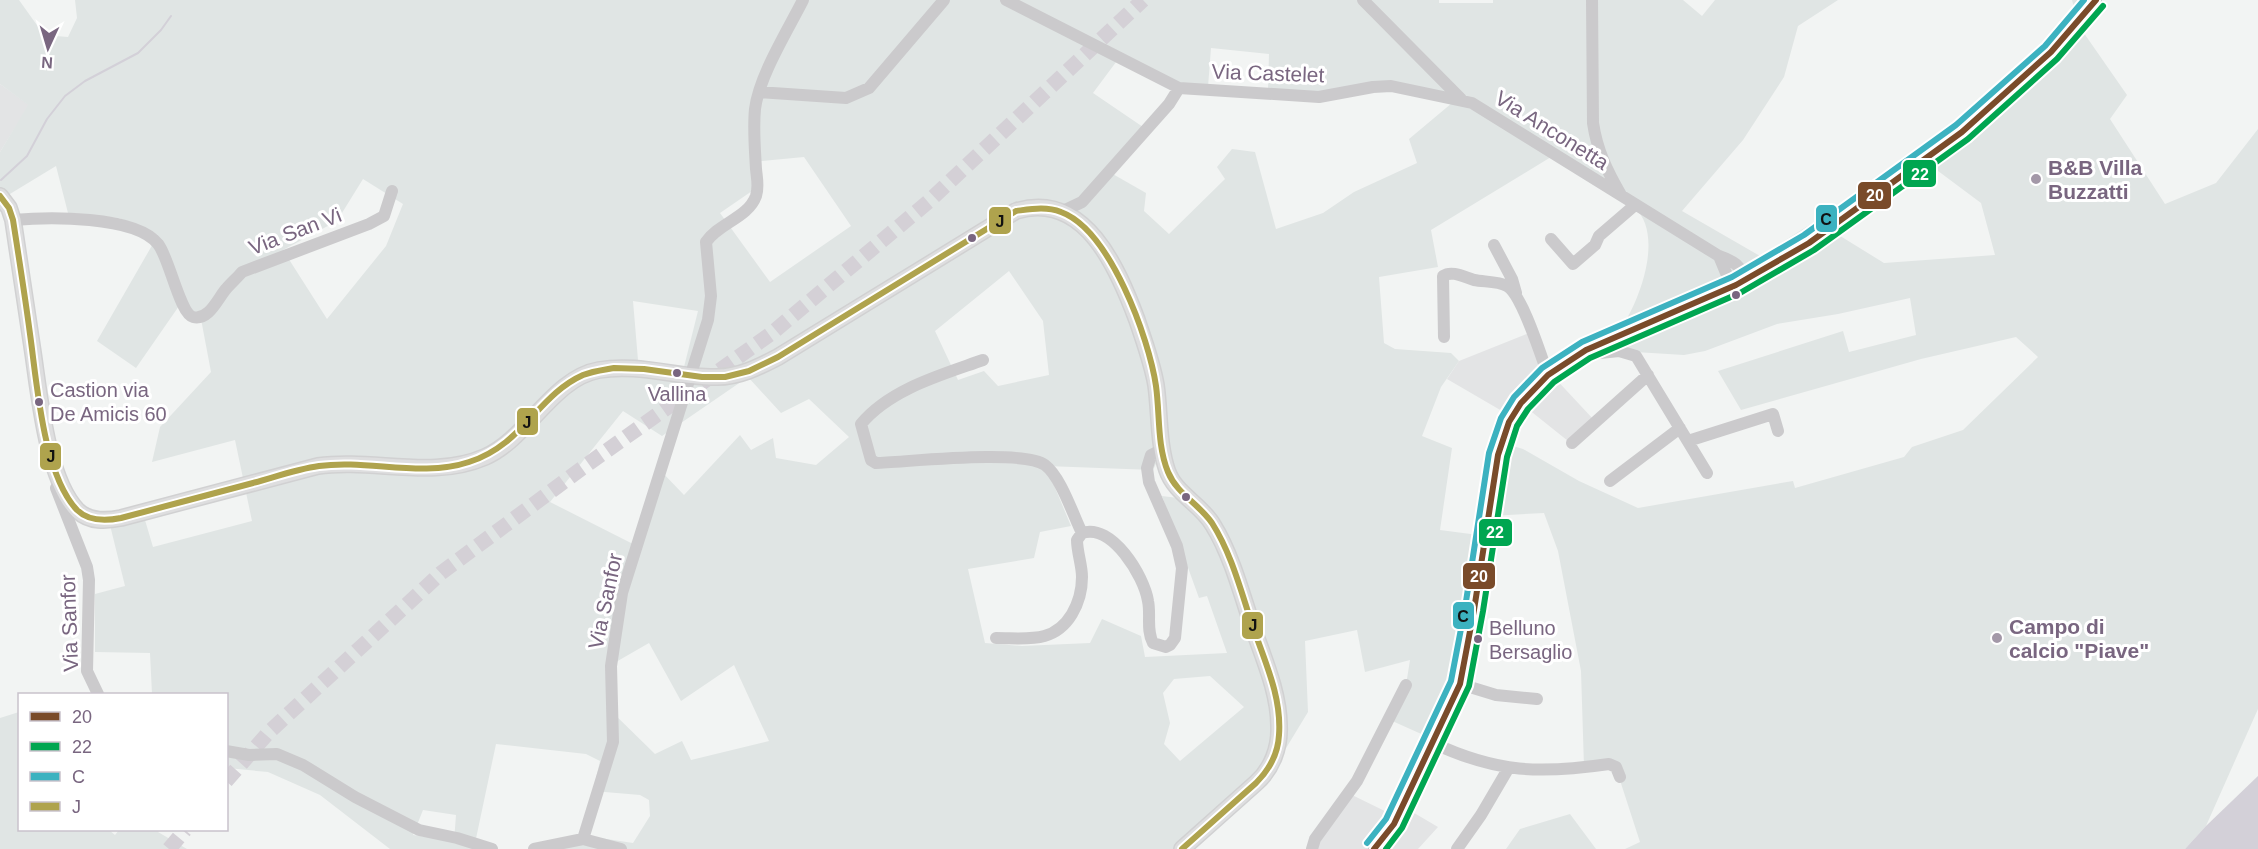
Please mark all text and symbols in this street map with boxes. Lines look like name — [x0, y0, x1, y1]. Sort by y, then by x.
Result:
north arrow — [18, 18, 78, 78]
text: N — [41, 54, 53, 71]
street label: Via Castelet — [1211, 60, 1325, 86]
street label: Via Anconetta — [1491, 86, 1613, 174]
place label: B&B Villa Buzzatti — [2048, 156, 2142, 203]
line badge: 22 — [1902, 159, 1937, 188]
text: 22 — [1911, 166, 1929, 183]
marker: B&B Villa Buzzatti — [2029, 172, 2043, 186]
line badge: 20 — [1857, 181, 1892, 210]
text: 20 — [1866, 187, 1884, 204]
street label: Via San Vi — [245, 203, 345, 259]
line badge: C — [1815, 204, 1838, 233]
line badge: J — [988, 206, 1012, 235]
text: C — [1820, 211, 1832, 228]
text: J — [996, 213, 1004, 230]
unlabelled marker — [966, 232, 978, 244]
unlabelled marker — [1730, 289, 1742, 301]
marker: Vallina — [671, 367, 683, 379]
place label: Castion via De Amicis 60 — [50, 379, 167, 425]
place label: Vallina — [648, 383, 707, 405]
marker: Castion via De Amicis 60 — [33, 396, 45, 408]
line badge: J — [516, 407, 539, 436]
text: J — [523, 414, 531, 431]
line badge: J — [39, 442, 62, 471]
text: J — [47, 448, 55, 465]
unlabelled marker — [1180, 491, 1192, 503]
line badge: 22 — [1478, 518, 1513, 547]
text: 22 — [1486, 524, 1504, 541]
street label: Via Sanfor — [584, 551, 626, 651]
line badge: 20 — [1462, 562, 1496, 590]
text: 20 — [1470, 568, 1488, 585]
street label: Via Sanfor — [56, 574, 82, 672]
line badge: C — [1452, 601, 1475, 630]
text: C — [1457, 608, 1469, 625]
line badge: J — [1241, 611, 1264, 640]
place label: Campo di calcio "Piave" — [2009, 615, 2149, 662]
text: J — [1249, 617, 1257, 634]
place label: Belluno Bersaglio — [1489, 617, 1572, 663]
marker: Campo di calcio "Piave" — [1990, 631, 2004, 645]
marker: Belluno Bersaglio — [1472, 633, 1484, 645]
legend — [18, 693, 228, 831]
text: 20 — [72, 707, 92, 727]
text: 22 — [72, 737, 92, 757]
text: C — [72, 767, 85, 787]
text: J — [72, 797, 81, 817]

